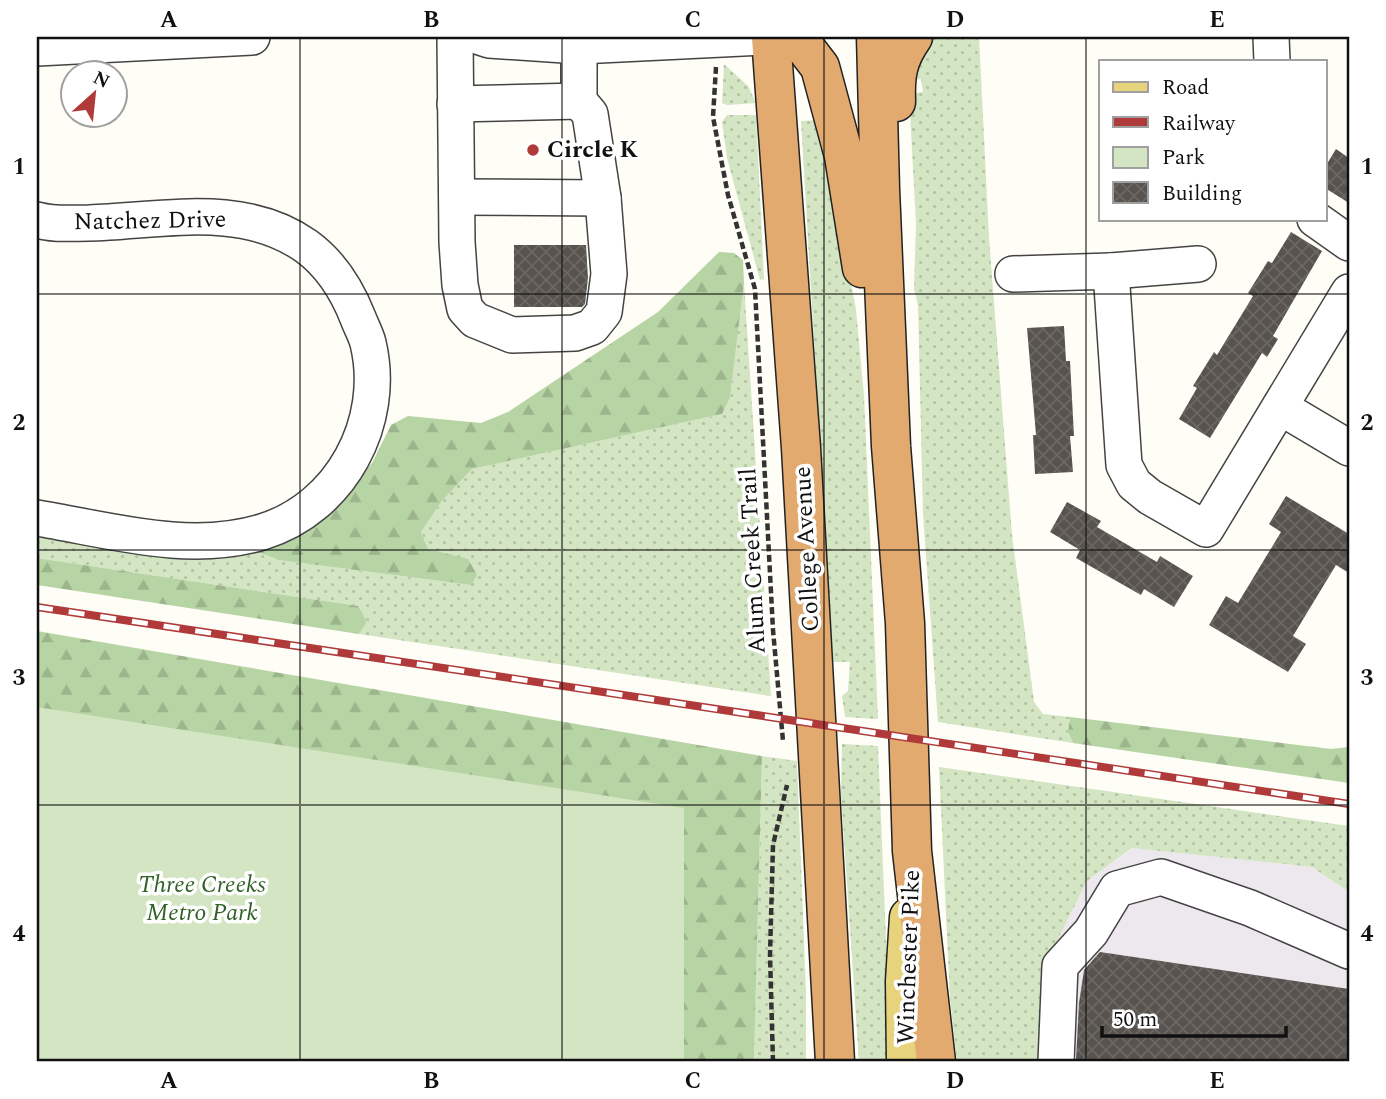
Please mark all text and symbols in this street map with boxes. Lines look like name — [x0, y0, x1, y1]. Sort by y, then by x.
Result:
text: A — [160, 3, 178, 38]
text: B — [423, 3, 439, 38]
text: C — [685, 3, 701, 38]
text: D — [946, 3, 964, 38]
text: E — [1209, 3, 1225, 38]
north arrow — [60, 60, 130, 130]
legend — [1099, 60, 1326, 220]
text: N — [88, 64, 115, 97]
text: Road — [1162, 72, 1209, 104]
text: Railway — [1162, 108, 1236, 140]
place label: Circle K — [547, 132, 638, 168]
marker: Circle K — [525, 142, 541, 158]
text: Park — [1162, 142, 1206, 174]
text: 1 — [13, 150, 25, 185]
text: 1 — [1361, 150, 1373, 185]
text: Building — [1162, 178, 1242, 210]
street label: Natchez Drive — [73, 202, 227, 240]
text: 2 — [13, 406, 26, 441]
text: 2 — [1361, 406, 1374, 441]
street label: College Avenue — [785, 465, 829, 633]
street label: Alum Creek Trail — [730, 467, 776, 655]
text: 3 — [13, 661, 26, 696]
text: 3 — [1361, 661, 1374, 696]
park label: Three Creeks Metro Park — [138, 867, 266, 931]
street label: Winchester Pike — [888, 869, 930, 1045]
text: 4 — [13, 917, 26, 952]
text: 4 — [1361, 917, 1374, 952]
scale bar — [1102, 994, 1286, 1038]
text: 50 m — [1113, 1004, 1157, 1036]
text: A — [160, 1064, 178, 1099]
text: B — [423, 1064, 439, 1099]
text: C — [685, 1064, 701, 1099]
text: D — [946, 1064, 964, 1099]
text: E — [1209, 1064, 1225, 1099]

